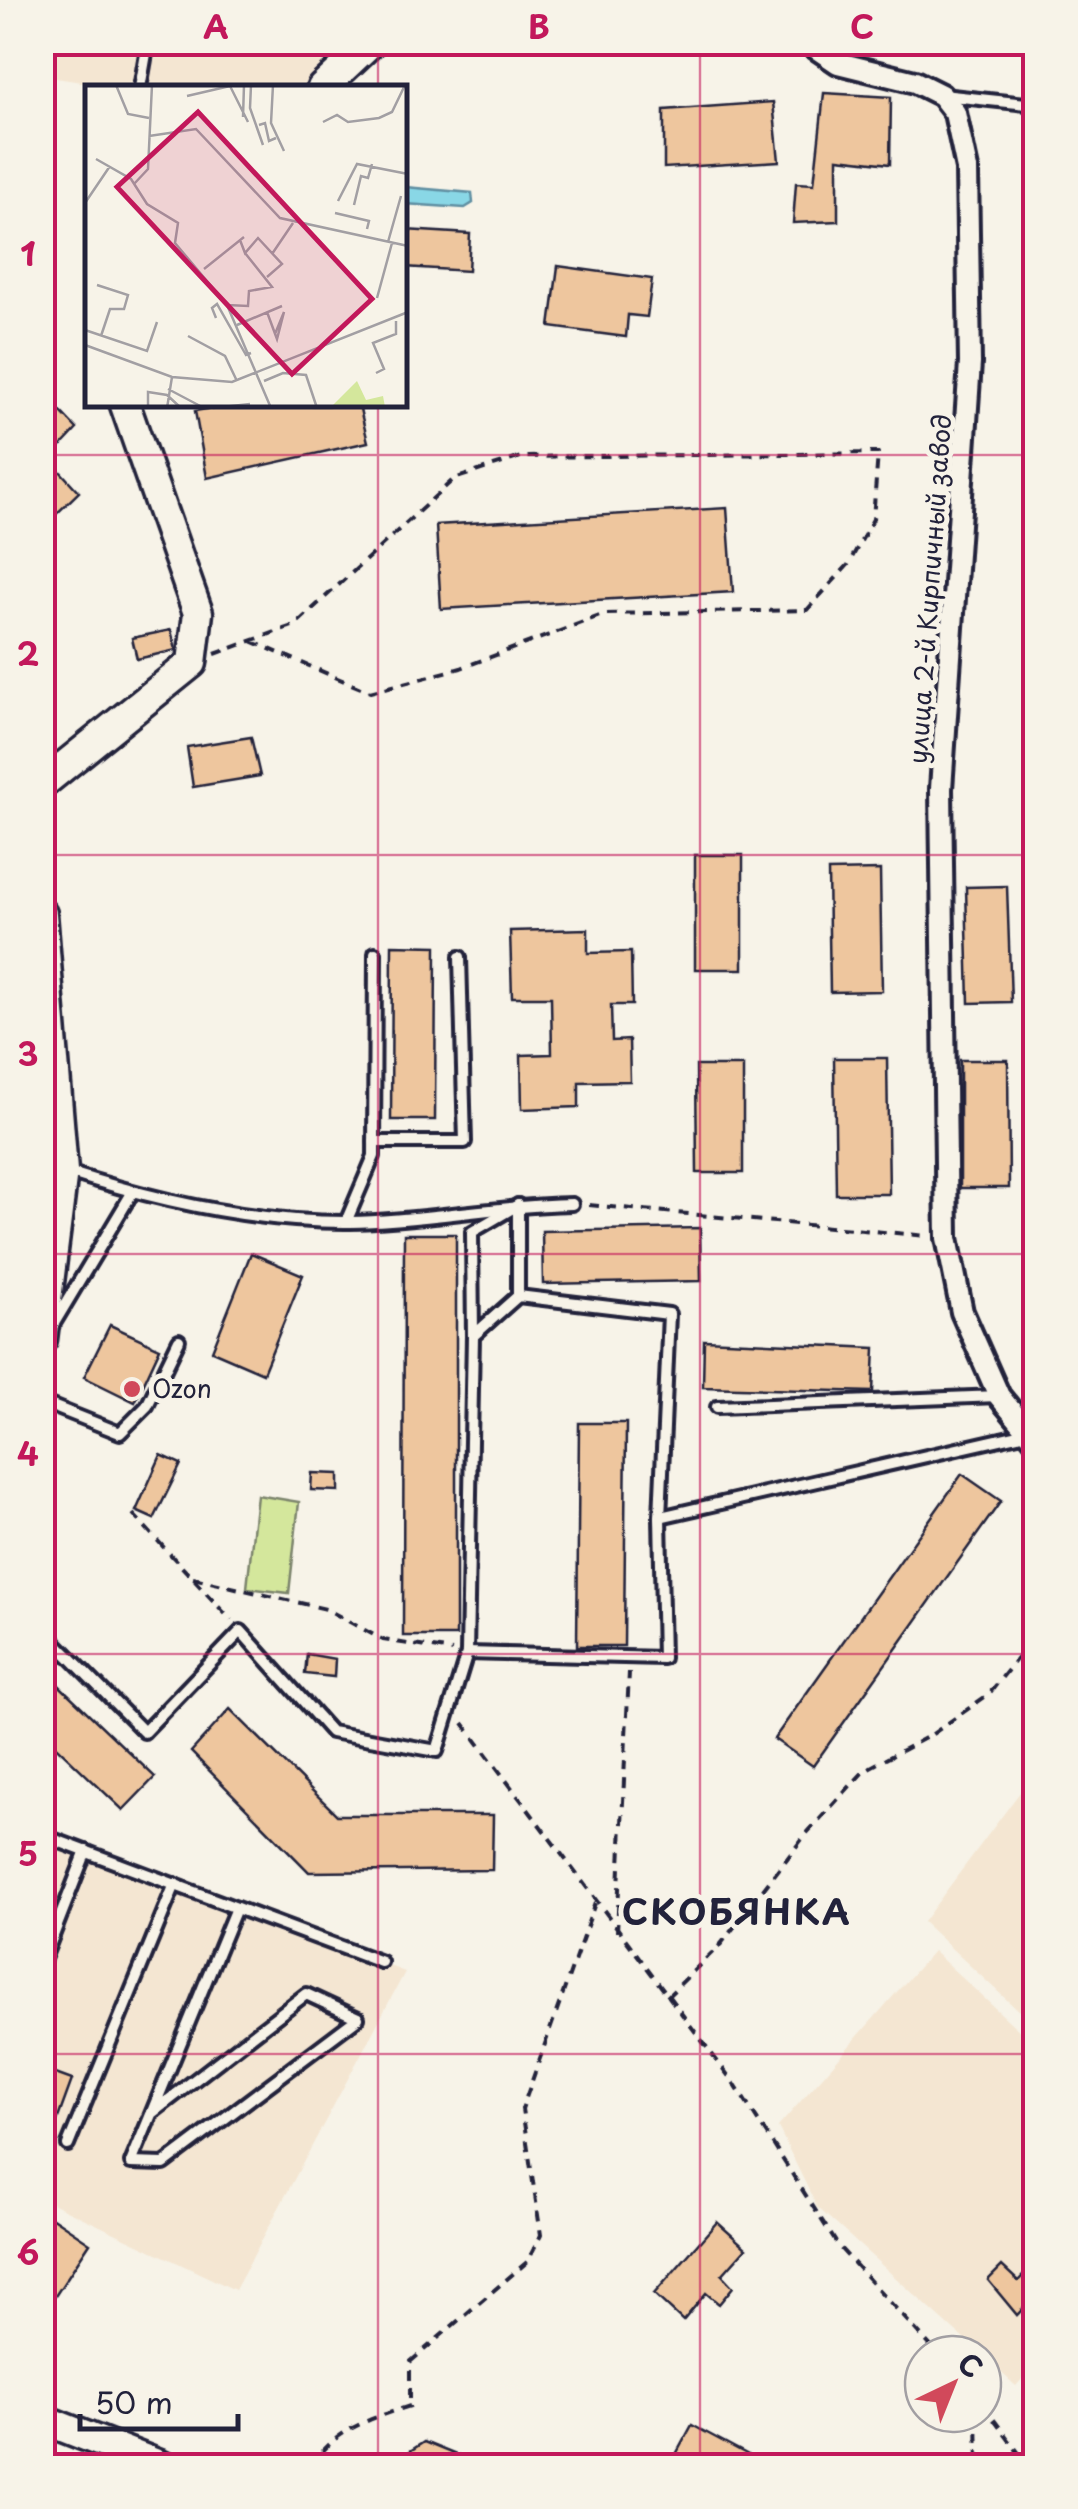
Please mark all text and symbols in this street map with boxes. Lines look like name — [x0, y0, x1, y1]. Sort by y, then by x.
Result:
text: A — [203, 2, 229, 50]
text: B — [528, 2, 550, 50]
text: C — [850, 2, 874, 50]
inset map — [85, 85, 408, 408]
text: 1 — [20, 229, 36, 277]
street label: улица 2-й Кирпичный завод — [898, 413, 960, 765]
text: 2 — [17, 629, 39, 677]
text: 3 — [18, 1029, 38, 1077]
place label: Ozon — [152, 1369, 212, 1407]
marker: Ozon — [121, 1378, 143, 1400]
text: 4 — [17, 1429, 39, 1477]
text: 5 — [18, 1829, 38, 1877]
district label: СКОБЯНКА — [622, 1884, 852, 1937]
text: 6 — [17, 2228, 39, 2276]
north arrow — [903, 2334, 1003, 2434]
text: С — [949, 2342, 993, 2388]
scale bar — [80, 2369, 238, 2431]
text: 50 m — [95, 2379, 173, 2424]

